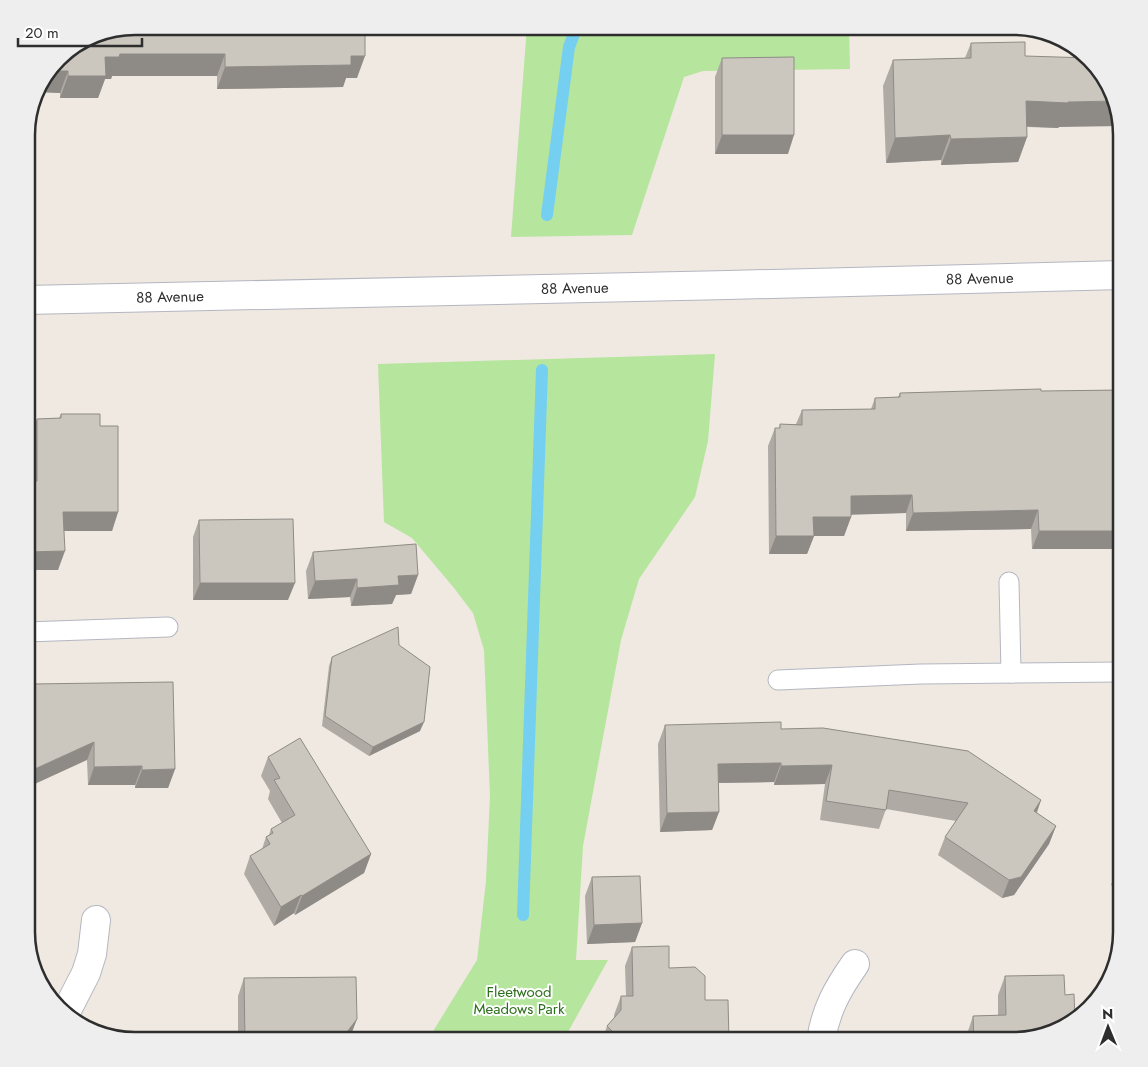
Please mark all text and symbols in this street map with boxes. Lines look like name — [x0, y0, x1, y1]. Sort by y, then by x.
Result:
scale bar — [18, 15, 141, 47]
text: 20 m — [25, 22, 59, 44]
street label: 88 Avenue — [946, 267, 1014, 290]
street label: 88 Avenue — [541, 277, 609, 300]
street label: 88 Avenue — [136, 285, 204, 309]
park label: Fleetwood Meadows Park — [473, 981, 565, 1020]
north arrow — [1083, 1002, 1133, 1052]
text: N — [1102, 1004, 1114, 1024]

